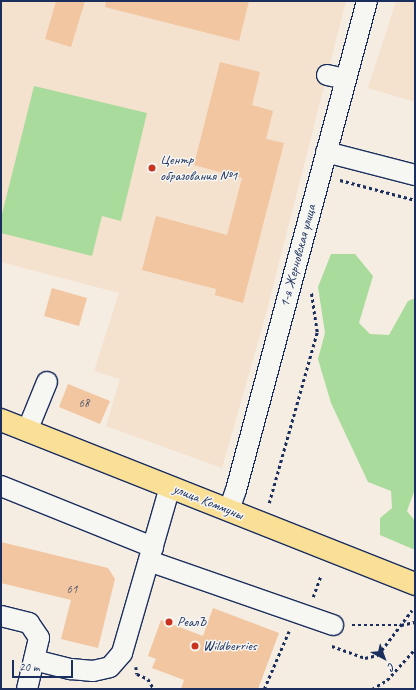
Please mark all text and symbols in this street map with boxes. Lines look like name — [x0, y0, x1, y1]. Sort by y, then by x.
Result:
place label: Центр образования №1 — [160, 152, 237, 184]
marker: Центр образования №1 — [147, 163, 157, 173]
street label: 1-я Жерновская улица — [276, 202, 320, 310]
house number: 68 — [79, 397, 89, 411]
street label: улица Коммуны — [170, 480, 246, 524]
house number: 61 — [67, 583, 77, 597]
place label: РеалЪ — [177, 614, 206, 630]
marker: РеалЪ — [164, 617, 174, 627]
place label: Wildberries — [203, 638, 257, 654]
north arrow — [364, 638, 404, 678]
marker: Wildberries — [190, 641, 200, 651]
scale bar — [14, 652, 75, 678]
text: 20 m — [19, 659, 39, 675]
text: С — [385, 660, 399, 674]

